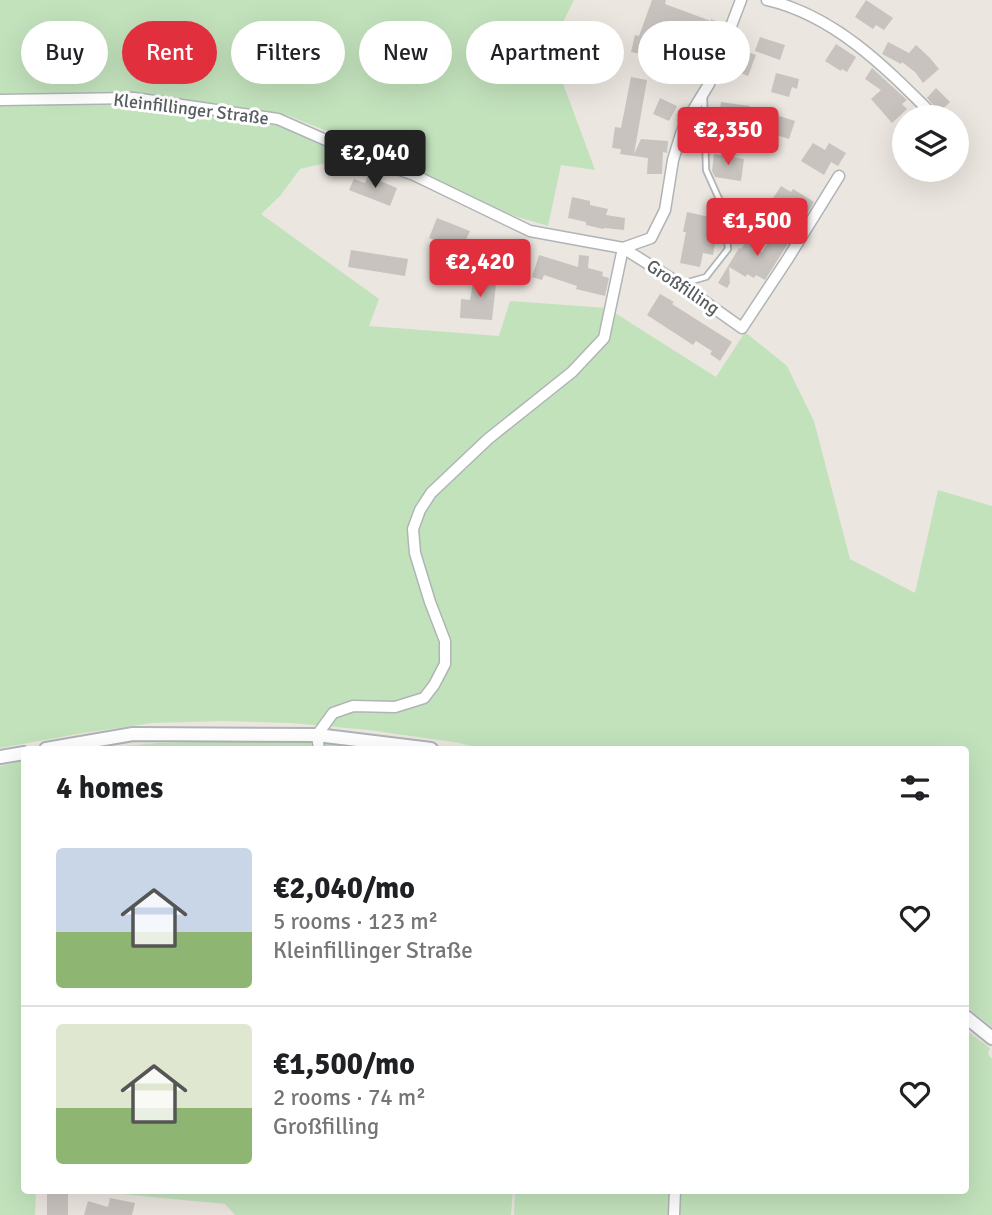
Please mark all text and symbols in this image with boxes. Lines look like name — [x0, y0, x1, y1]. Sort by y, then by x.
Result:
chip: Buy — [21, 21, 108, 84]
chip: Rent — [122, 21, 217, 84]
chip: Filters — [231, 21, 345, 84]
chip: New — [359, 21, 452, 84]
chip: Apartment — [466, 21, 624, 84]
chip: House — [638, 21, 750, 84]
street label: Kleinfillinger Straße — [112, 89, 270, 129]
map controls — [892, 105, 969, 182]
button: layers — [892, 105, 969, 182]
pin: €2,350 — [671, 108, 785, 167]
text: €2,350 — [694, 115, 762, 144]
pin: €2,040 — [318, 130, 432, 190]
text: €2,040 — [341, 138, 409, 167]
pin: €1,500 — [700, 198, 814, 258]
text: €1,500 — [723, 206, 791, 235]
pin: €2,420 — [423, 240, 537, 299]
text: €2,420 — [446, 247, 514, 276]
street label: Großfilling — [642, 255, 724, 319]
icon: filters — [896, 769, 934, 807]
text: 4 homes — [56, 770, 163, 807]
text: €2,040/mo — [273, 870, 415, 907]
icon: home — [112, 876, 196, 960]
icon: heart — [896, 899, 934, 937]
text: 5 rooms · 123 m² — [273, 907, 438, 936]
text: Kleinfillinger Straße — [273, 936, 473, 965]
text: €1,500/mo — [273, 1046, 415, 1083]
icon: home — [112, 1052, 196, 1136]
icon: heart — [896, 1075, 934, 1113]
text: 2 rooms · 74 m² — [273, 1083, 426, 1112]
text: Großfilling — [273, 1112, 379, 1141]

